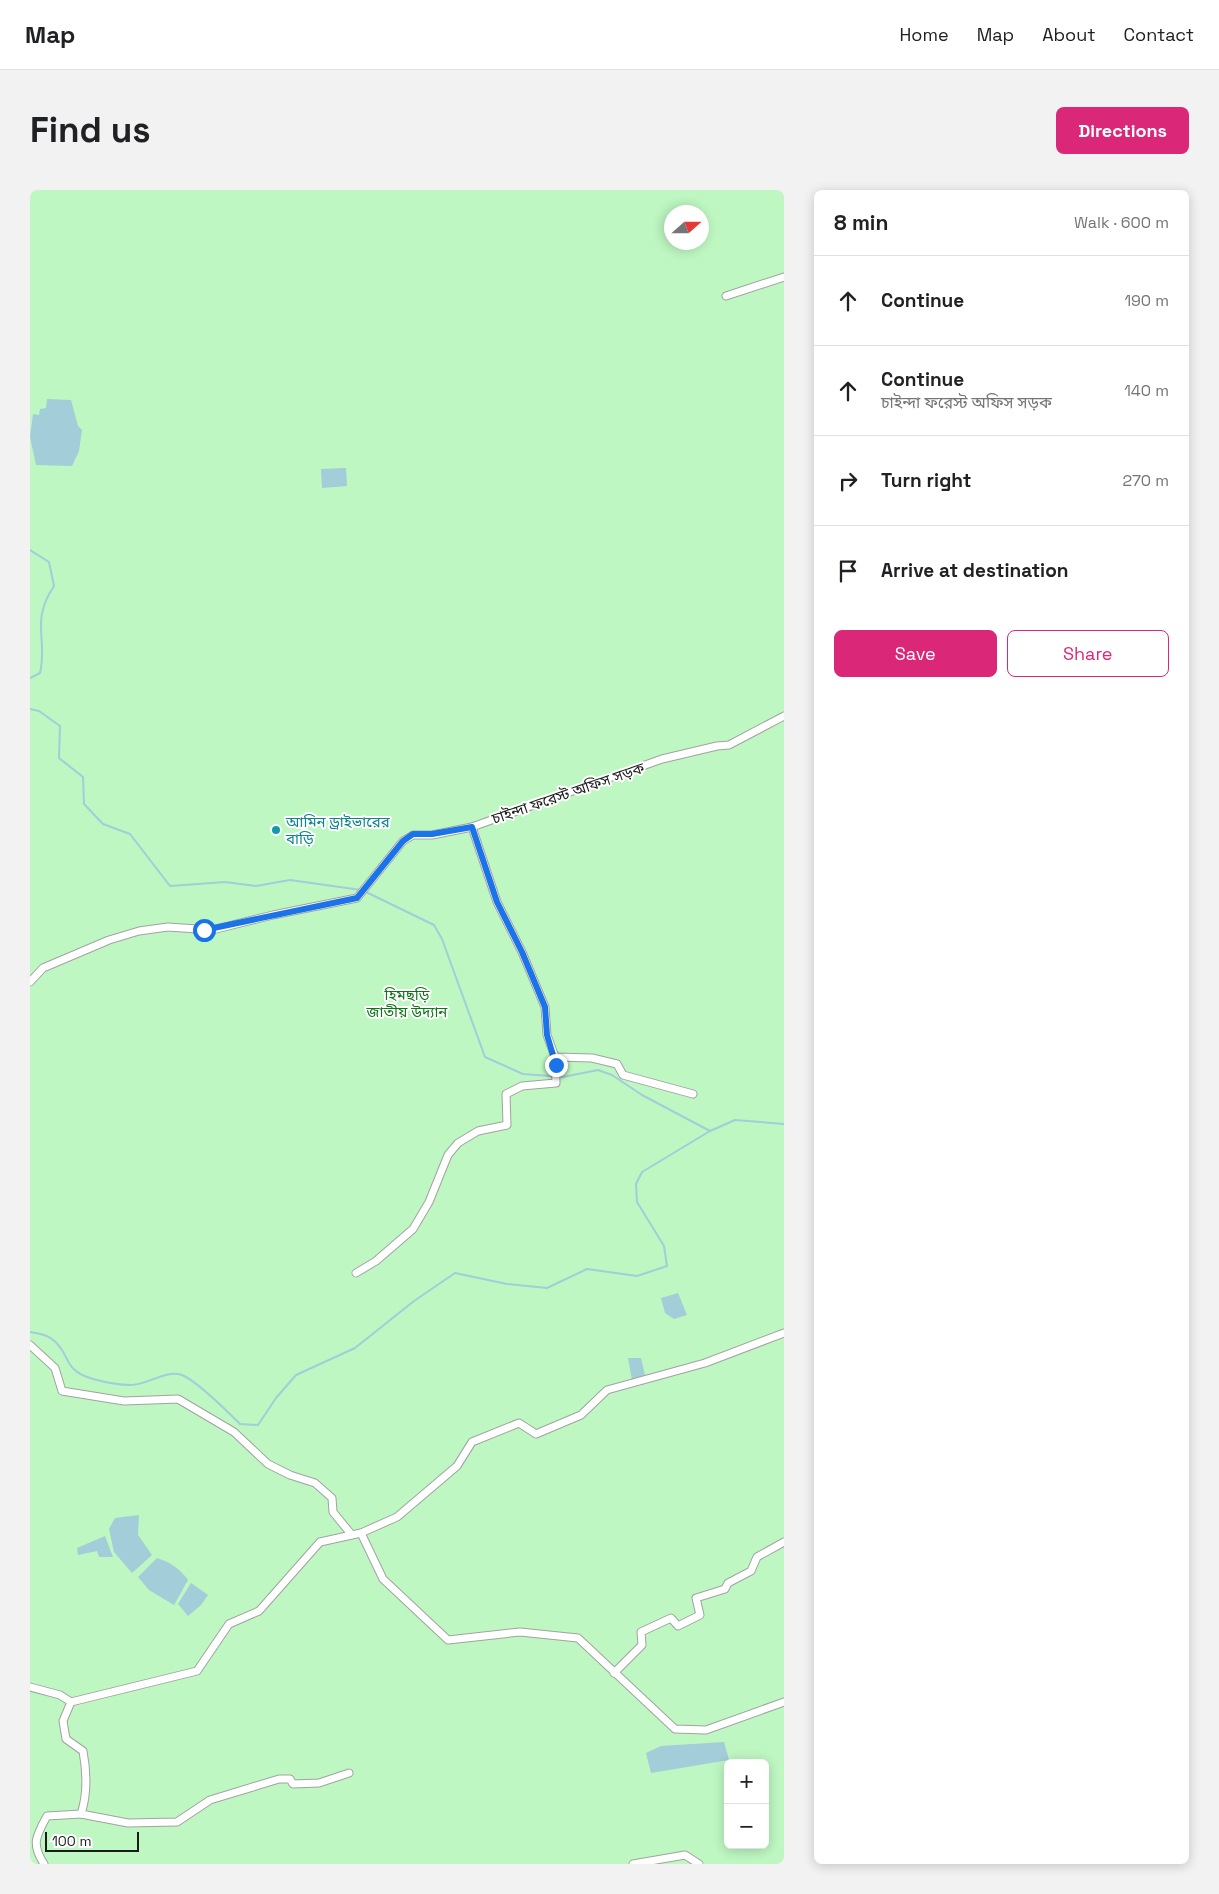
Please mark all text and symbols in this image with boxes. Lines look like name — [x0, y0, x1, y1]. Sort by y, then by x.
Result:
text: Map — [25, 19, 75, 50]
text: Home — [900, 23, 949, 46]
text: Map — [977, 23, 1014, 46]
text: About — [1042, 23, 1096, 46]
text: Contact — [1124, 23, 1194, 46]
button: Directions — [1056, 107, 1189, 154]
text: Find us — [30, 108, 151, 152]
north arrow — [664, 205, 709, 250]
text: 8 min — [834, 209, 888, 236]
text: Walk · 600 m — [1074, 212, 1169, 233]
icon: ahead — [834, 287, 862, 315]
text: Continue — [881, 288, 964, 313]
text: 190 m — [1124, 290, 1169, 311]
text: Continue — [881, 367, 964, 392]
icon: ahead — [834, 377, 862, 405]
text: 140 m — [1124, 380, 1169, 401]
text: চাইন্দা ফরেস্ট অফিস সড়ক — [881, 392, 1052, 413]
icon: right — [834, 467, 862, 495]
text: Turn right — [881, 468, 971, 493]
text: 270 m — [1122, 470, 1169, 491]
icon: arrive — [834, 557, 862, 585]
text: Arrive at destination — [881, 558, 1069, 583]
button: Save — [834, 630, 997, 677]
button: Share — [1007, 630, 1169, 677]
street label: চাইন্দা ফরেস্ট অফিস সড়ক — [488, 758, 648, 828]
place label: আমিন ড্রাইভারের বাড়ি — [285, 812, 391, 848]
marker: আমিন ড্রাইভারের বাড়ি — [270, 824, 282, 836]
route start — [193, 919, 216, 942]
park label: হিমছড়ি জাতীয় উদ্যান — [366, 985, 448, 1021]
route end — [545, 1054, 568, 1077]
map controls — [724, 1759, 769, 1849]
button: + — [724, 1759, 769, 1804]
button: − — [724, 1804, 769, 1849]
scale bar — [45, 1829, 139, 1852]
text: 100 m — [52, 1832, 91, 1850]

